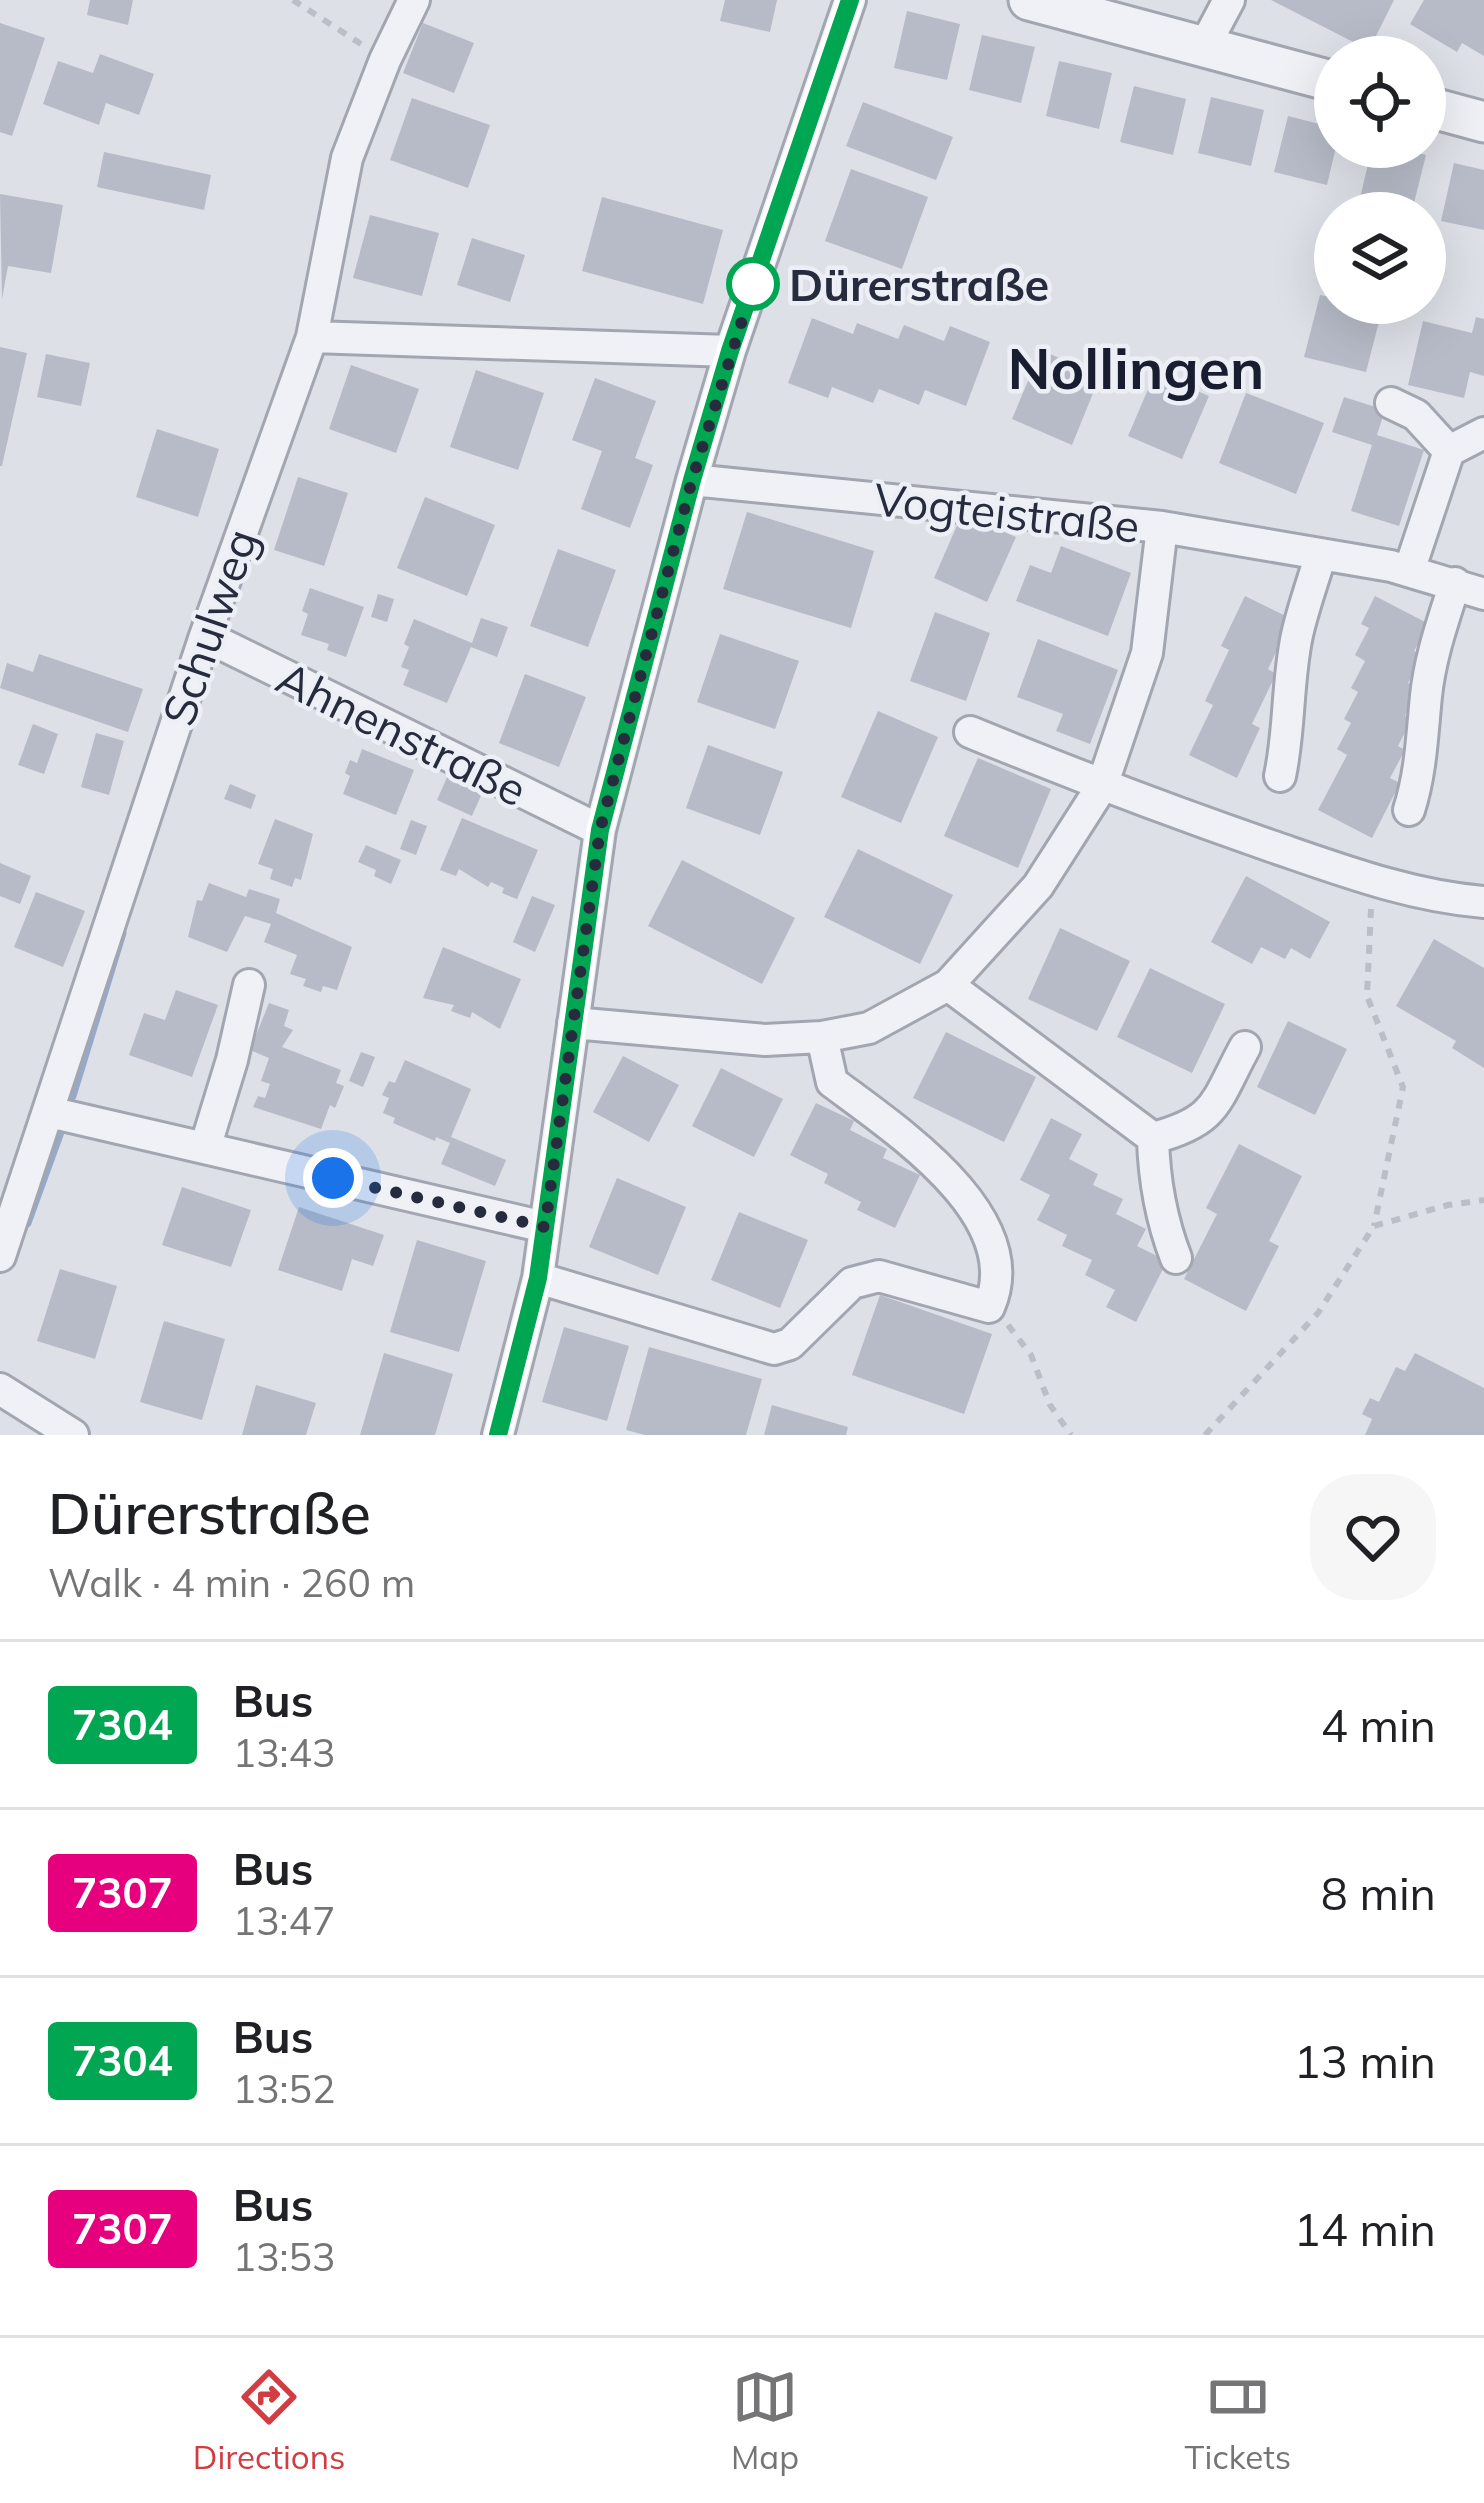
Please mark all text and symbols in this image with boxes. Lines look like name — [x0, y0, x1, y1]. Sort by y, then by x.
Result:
map controls — [1314, 36, 1446, 324]
button: locate — [1314, 36, 1446, 168]
button: layers — [1314, 192, 1446, 324]
place label: Dürerstraße — [789, 256, 1049, 312]
marker: Dürerstraße — [728, 259, 778, 309]
district label: Nollingen — [1008, 332, 1264, 403]
street label: Vogteistraße — [872, 470, 1142, 554]
street label: Schulweg — [149, 522, 269, 732]
street label: Ahnenstraße — [268, 649, 536, 817]
your location — [303, 1148, 363, 1208]
button: heart — [1310, 1474, 1436, 1600]
text: Dürerstraße — [48, 1477, 371, 1548]
text: Walk · 4 min · 260 m — [48, 1558, 415, 1607]
text: Bus — [233, 1672, 313, 1728]
text: 4 min — [1321, 1697, 1436, 1753]
text: 7304 — [72, 1698, 173, 1751]
text: 13:43 — [233, 1728, 335, 1777]
text: Bus — [233, 1840, 313, 1896]
text: 8 min — [1321, 1865, 1436, 1921]
text: 7307 — [72, 1866, 173, 1919]
text: 13:47 — [233, 1896, 335, 1945]
text: Bus — [233, 2008, 313, 2064]
text: 13 min — [1294, 2033, 1436, 2089]
text: 7304 — [72, 2034, 173, 2087]
text: 13:52 — [233, 2064, 335, 2113]
text: Bus — [233, 2176, 313, 2232]
text: 14 min — [1294, 2201, 1436, 2257]
text: 7307 — [72, 2202, 173, 2255]
text: 13:53 — [233, 2232, 335, 2281]
tab: Directions — [193, 2364, 345, 2477]
tab: Map — [731, 2364, 799, 2477]
tab: Tickets — [1185, 2364, 1291, 2477]

